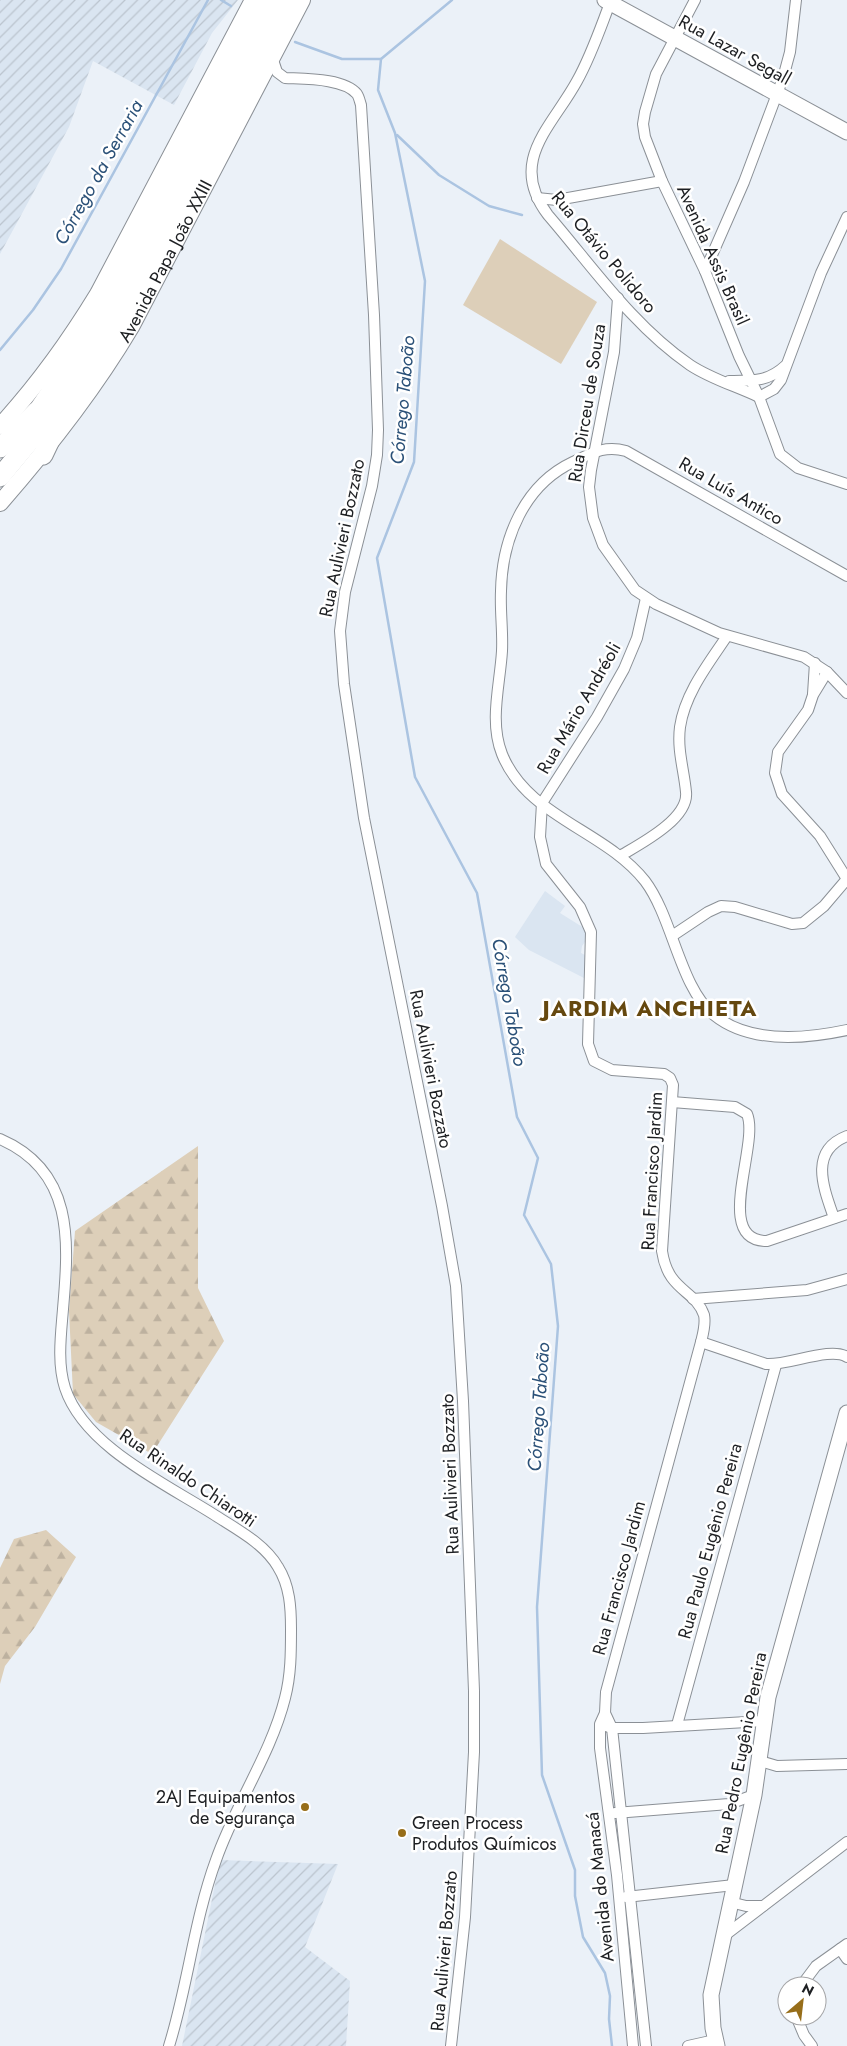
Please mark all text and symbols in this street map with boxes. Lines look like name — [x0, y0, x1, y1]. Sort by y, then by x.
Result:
street label: Rua Lazar Segall — [674, 8, 796, 92]
water label: Córrego da Serraria — [47, 94, 150, 250]
street label: Avenida Papa João XXIII — [112, 175, 219, 347]
street label: Avenida Assis Brasil — [670, 181, 756, 329]
street label: Rua Otávio Polidoro — [545, 185, 663, 319]
street label: Rua Dirceu de Souza — [562, 322, 612, 484]
water label: Córrego Taboão — [383, 335, 422, 466]
street label: Rua Luís Antico — [674, 451, 788, 532]
street label: Rua Aulivieri Bozzato — [313, 456, 371, 619]
street label: Rua Mário Andréoli — [531, 637, 627, 779]
water label: Córrego Taboão — [485, 936, 534, 1068]
street label: Rua Aulivieri Bozzato — [403, 987, 459, 1151]
district label: JARDIM ANCHIETA — [538, 992, 758, 1024]
street label: Rua Francisco Jardim — [635, 1091, 669, 1251]
water label: Córrego Taboão — [521, 1342, 556, 1472]
street label: Rua Aulivieri Bozzato — [434, 1393, 466, 1555]
street label: Rua Rinaldo Chiarotti — [114, 1422, 262, 1534]
street label: Rua Paulo Eugênio Pereira — [671, 1440, 749, 1642]
street label: Rua Francisco Jardim — [586, 1498, 652, 1658]
street label: Rua Pedro Eugênio Pereira — [709, 1650, 773, 1856]
place label: 2AJ Equipamentos de Segurança — [156, 1784, 295, 1831]
marker: 2AJ Equipamentos de Segurança — [299, 1801, 311, 1813]
place label: Green Process Produtos Químicos — [412, 1810, 557, 1857]
street label: Avenida do Manacá — [579, 1811, 621, 1963]
marker: Green Process Produtos Químicos — [396, 1827, 408, 1839]
street label: Rua Aulivieri Bozzato — [424, 1870, 464, 2032]
north arrow — [777, 1976, 827, 2026]
text: N — [798, 1978, 818, 2001]

